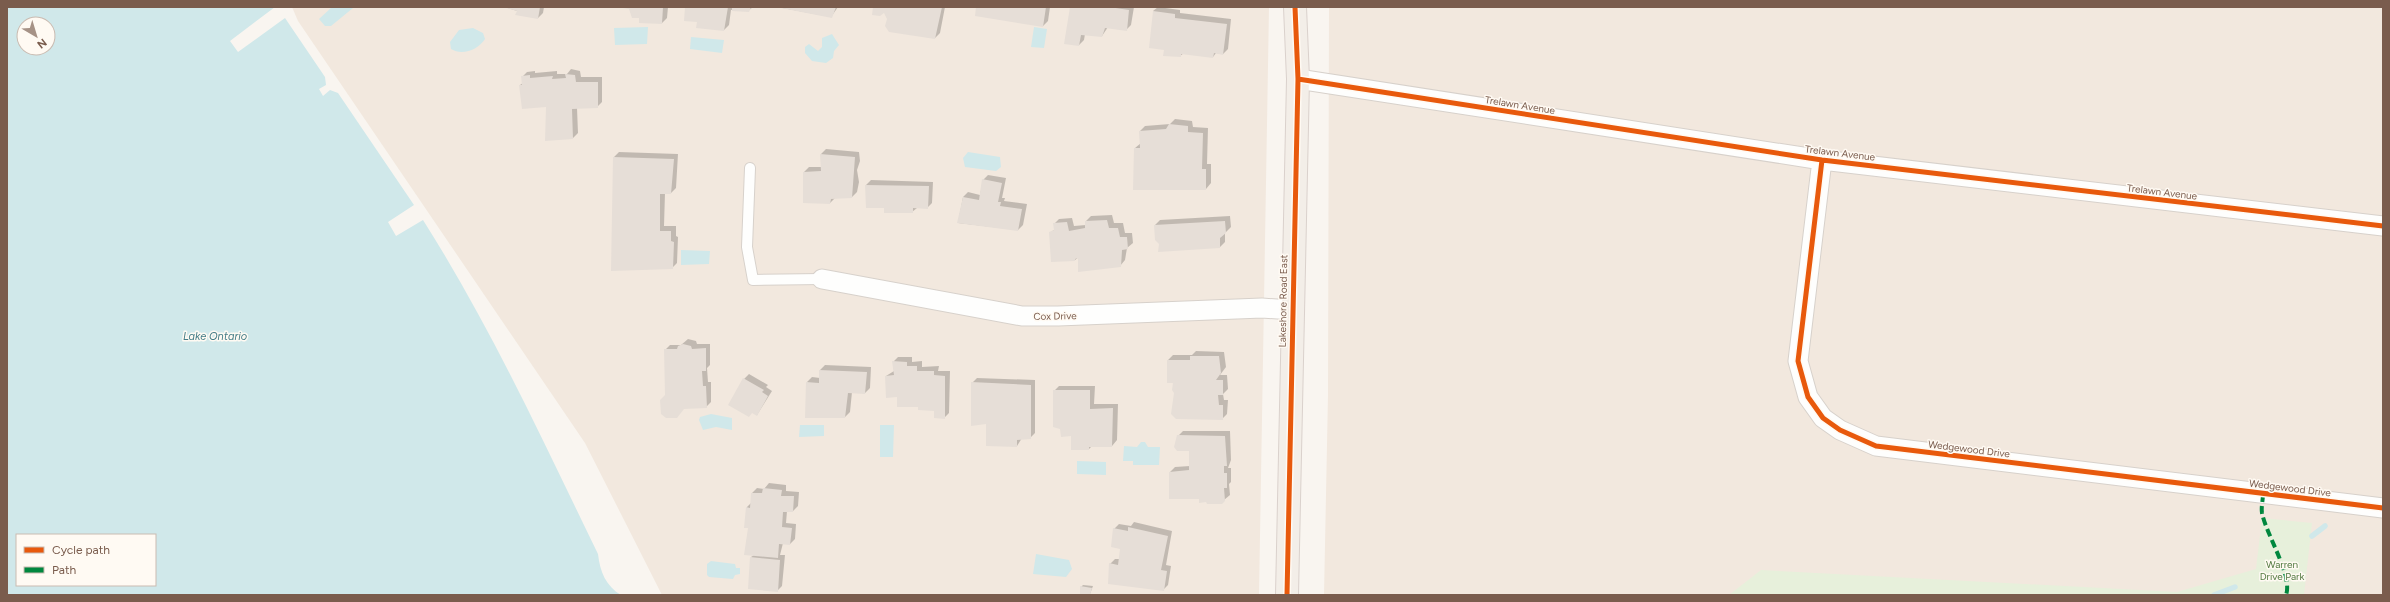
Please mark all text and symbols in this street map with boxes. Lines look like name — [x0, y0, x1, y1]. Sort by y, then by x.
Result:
north arrow — [16, 16, 56, 56]
text: N — [34, 36, 49, 51]
street label: Trelawn Avenue — [1484, 93, 1557, 117]
street label: Trelawn Avenue — [1804, 142, 1876, 164]
street label: Trelawn Avenue — [2126, 181, 2198, 203]
street label: Lakeshore Road East — [1276, 254, 1290, 348]
street label: Cox Drive — [1033, 309, 1077, 323]
water label: Lake Ontario — [183, 330, 248, 343]
street label: Wedgewood Drive — [1927, 438, 2011, 461]
street label: Wedgewood Drive — [2248, 477, 2332, 500]
legend — [16, 534, 156, 586]
text: Cycle path — [52, 543, 110, 557]
park label: Warren Drive Park — [2260, 558, 2304, 583]
text: Path — [52, 563, 76, 577]

